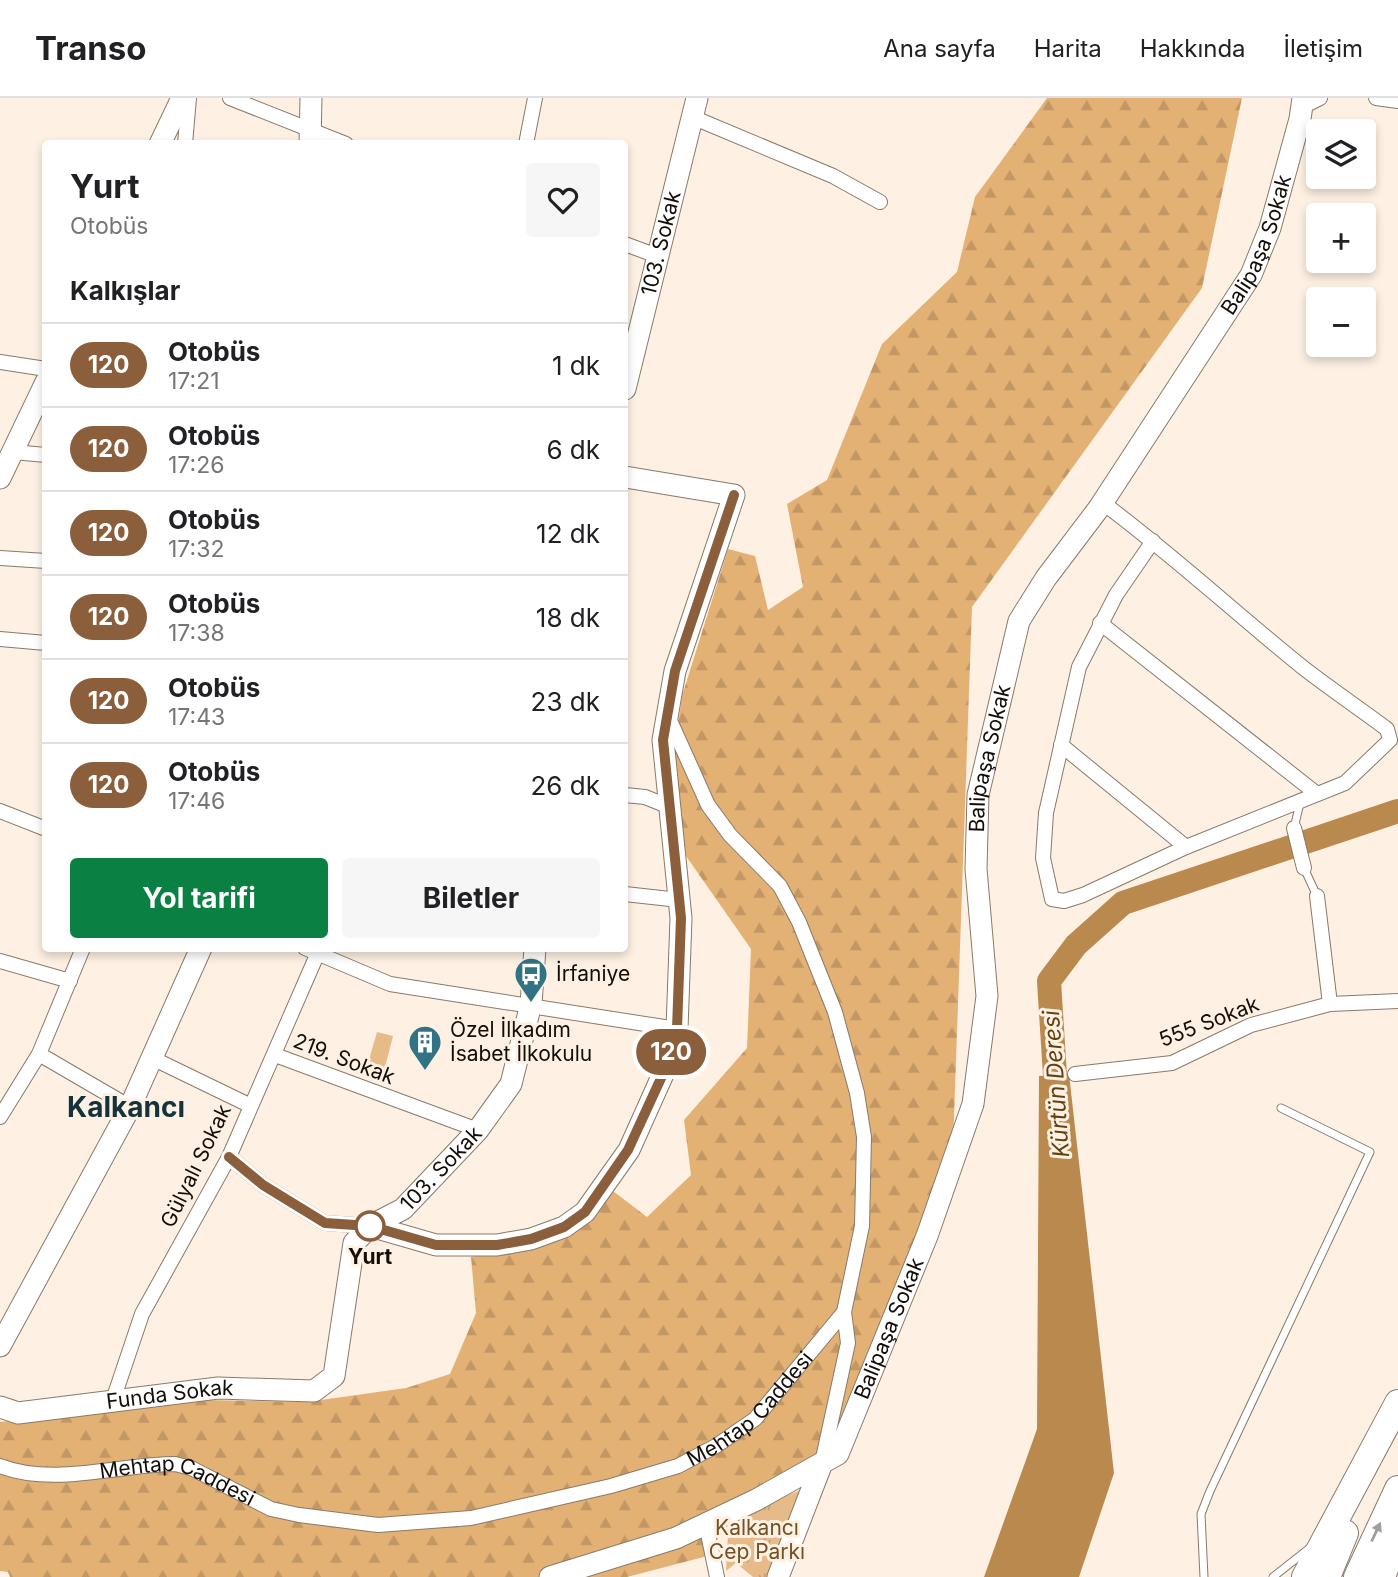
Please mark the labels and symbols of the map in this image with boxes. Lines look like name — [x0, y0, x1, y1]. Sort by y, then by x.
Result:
street label: Balipaşa Sokak — [1216, 171, 1296, 319]
street label: 103. Sokak — [636, 188, 686, 298]
street label: Balipaşa Sokak — [964, 682, 1016, 833]
bus stop icon: İrfaniye — [512, 955, 550, 1004]
place label: İrfaniye — [556, 960, 630, 986]
street label: 555 Sokak — [1155, 991, 1263, 1052]
water label: Kürtün Deresi — [1037, 1009, 1075, 1159]
place label: Özel İlkadım İsabet İlkokulu — [450, 1016, 592, 1066]
building icon: Özel İlkadım İsabet İlkokulu — [406, 1023, 444, 1072]
street label: 219. Sokak — [290, 1028, 399, 1089]
line badge: 120 — [631, 1029, 711, 1075]
district label: Kalkancı — [67, 1090, 185, 1124]
street label: Gülyalı Sokak — [155, 1100, 236, 1231]
street label: 103. Sokak — [395, 1121, 487, 1216]
marker: Yurt — [355, 1211, 385, 1241]
place label: Yurt — [348, 1244, 392, 1269]
street label: Balipaşa Sokak — [849, 1254, 929, 1403]
street label: Mehtap Caddesi — [682, 1346, 818, 1471]
street label: Funda Sokak — [105, 1375, 234, 1414]
street label: Mehtap Caddesi — [98, 1451, 259, 1511]
park label: Kalkancı Cep Parkı — [709, 1515, 805, 1564]
one-way arrow — [1371, 1522, 1382, 1542]

